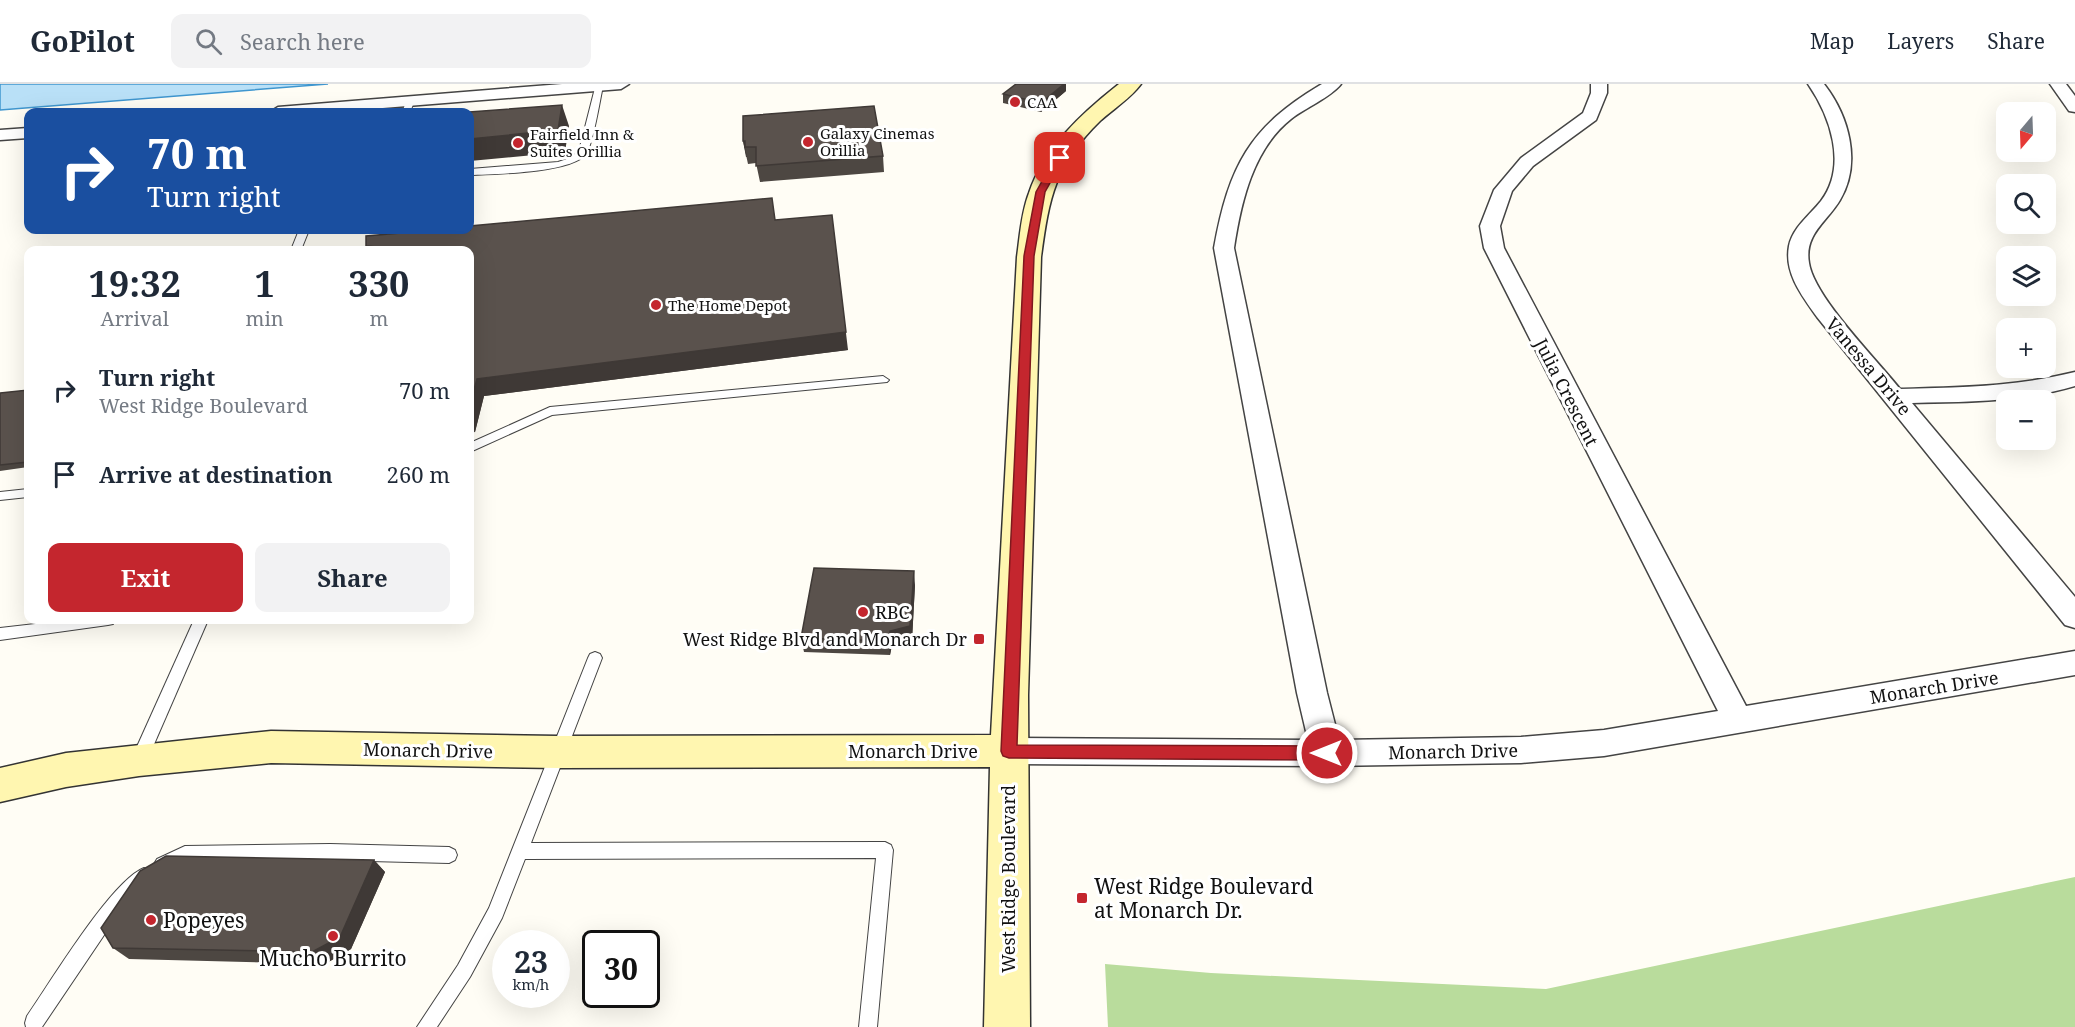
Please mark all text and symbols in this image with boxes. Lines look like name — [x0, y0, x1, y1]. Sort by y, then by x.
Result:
search box — [171, 14, 591, 68]
text: GoPilot — [30, 22, 135, 60]
icon: search — [192, 25, 225, 58]
text: Search here — [240, 26, 365, 56]
text: Map — [1810, 27, 1854, 55]
text: Layers — [1887, 27, 1954, 55]
text: Share — [1987, 27, 2045, 55]
place label: CAA — [1027, 92, 1058, 112]
marker: CAA — [1008, 95, 1022, 109]
north arrow — [1996, 102, 2056, 162]
map controls — [1996, 102, 2056, 450]
place label: Galaxy Cinemas Orillia — [820, 123, 935, 160]
text: 70 m — [147, 124, 247, 181]
place label: Fairfield Inn & Suites Orillia — [530, 124, 634, 161]
icon: right — [48, 132, 126, 210]
pin — [1034, 132, 1085, 183]
marker: Galaxy Cinemas Orillia — [801, 135, 815, 149]
marker: Fairfield Inn & Suites Orillia — [511, 136, 525, 150]
icon: arrive — [1043, 141, 1076, 174]
button: search — [1996, 174, 2056, 234]
text: Turn right — [147, 178, 280, 215]
button: layers — [1996, 246, 2056, 306]
text: 19:32 — [89, 259, 181, 308]
text: 1 — [254, 259, 275, 308]
text: 330 — [348, 259, 409, 308]
place label: The Home Depot — [668, 295, 787, 315]
marker: The Home Depot — [649, 298, 663, 312]
text: Arrival — [101, 305, 169, 332]
text: min — [246, 305, 284, 332]
text: m — [369, 305, 388, 332]
street label: Vanessa Drive — [1821, 312, 1917, 420]
button: + — [1996, 318, 2056, 378]
street label: Julia Crescent — [1529, 333, 1604, 450]
text: Turn right — [99, 362, 215, 392]
icon: right — [48, 374, 81, 407]
text: 70 m — [399, 375, 450, 405]
button: − — [1996, 390, 2056, 450]
text: West Ridge Boulevard — [99, 392, 308, 419]
icon: arrive — [48, 458, 81, 491]
text: Arrive at destination — [99, 459, 333, 489]
text: 260 m — [387, 459, 450, 489]
button: Exit — [48, 543, 243, 612]
button: Share — [255, 543, 450, 612]
place label: RBC — [875, 600, 910, 624]
marker: RBC — [856, 605, 870, 619]
place label: West Ridge Blvd and Monarch Dr — [683, 627, 968, 651]
marker: West Ridge Blvd and Monarch Dr — [972, 632, 986, 646]
street label: Monarch Drive — [1868, 665, 2000, 709]
position arrow — [1295, 721, 1359, 785]
street label: Monarch Drive — [363, 737, 493, 763]
street label: Monarch Drive — [1388, 738, 1518, 764]
street label: Monarch Drive — [848, 739, 978, 763]
street label: West Ridge Boulevard — [996, 785, 1020, 973]
place label: West Ridge Boulevard at Monarch Dr. — [1094, 872, 1313, 924]
marker: West Ridge Boulevard at Monarch Dr. — [1075, 891, 1089, 905]
place label: Popeyes — [163, 906, 245, 934]
marker: Popeyes — [144, 913, 158, 927]
marker: Mucho Burrito — [326, 929, 340, 943]
speed limit sign: 30 — [582, 930, 660, 1008]
text: 23 — [514, 941, 548, 982]
place label: Mucho Burrito — [259, 944, 407, 972]
text: km/h — [513, 974, 549, 994]

